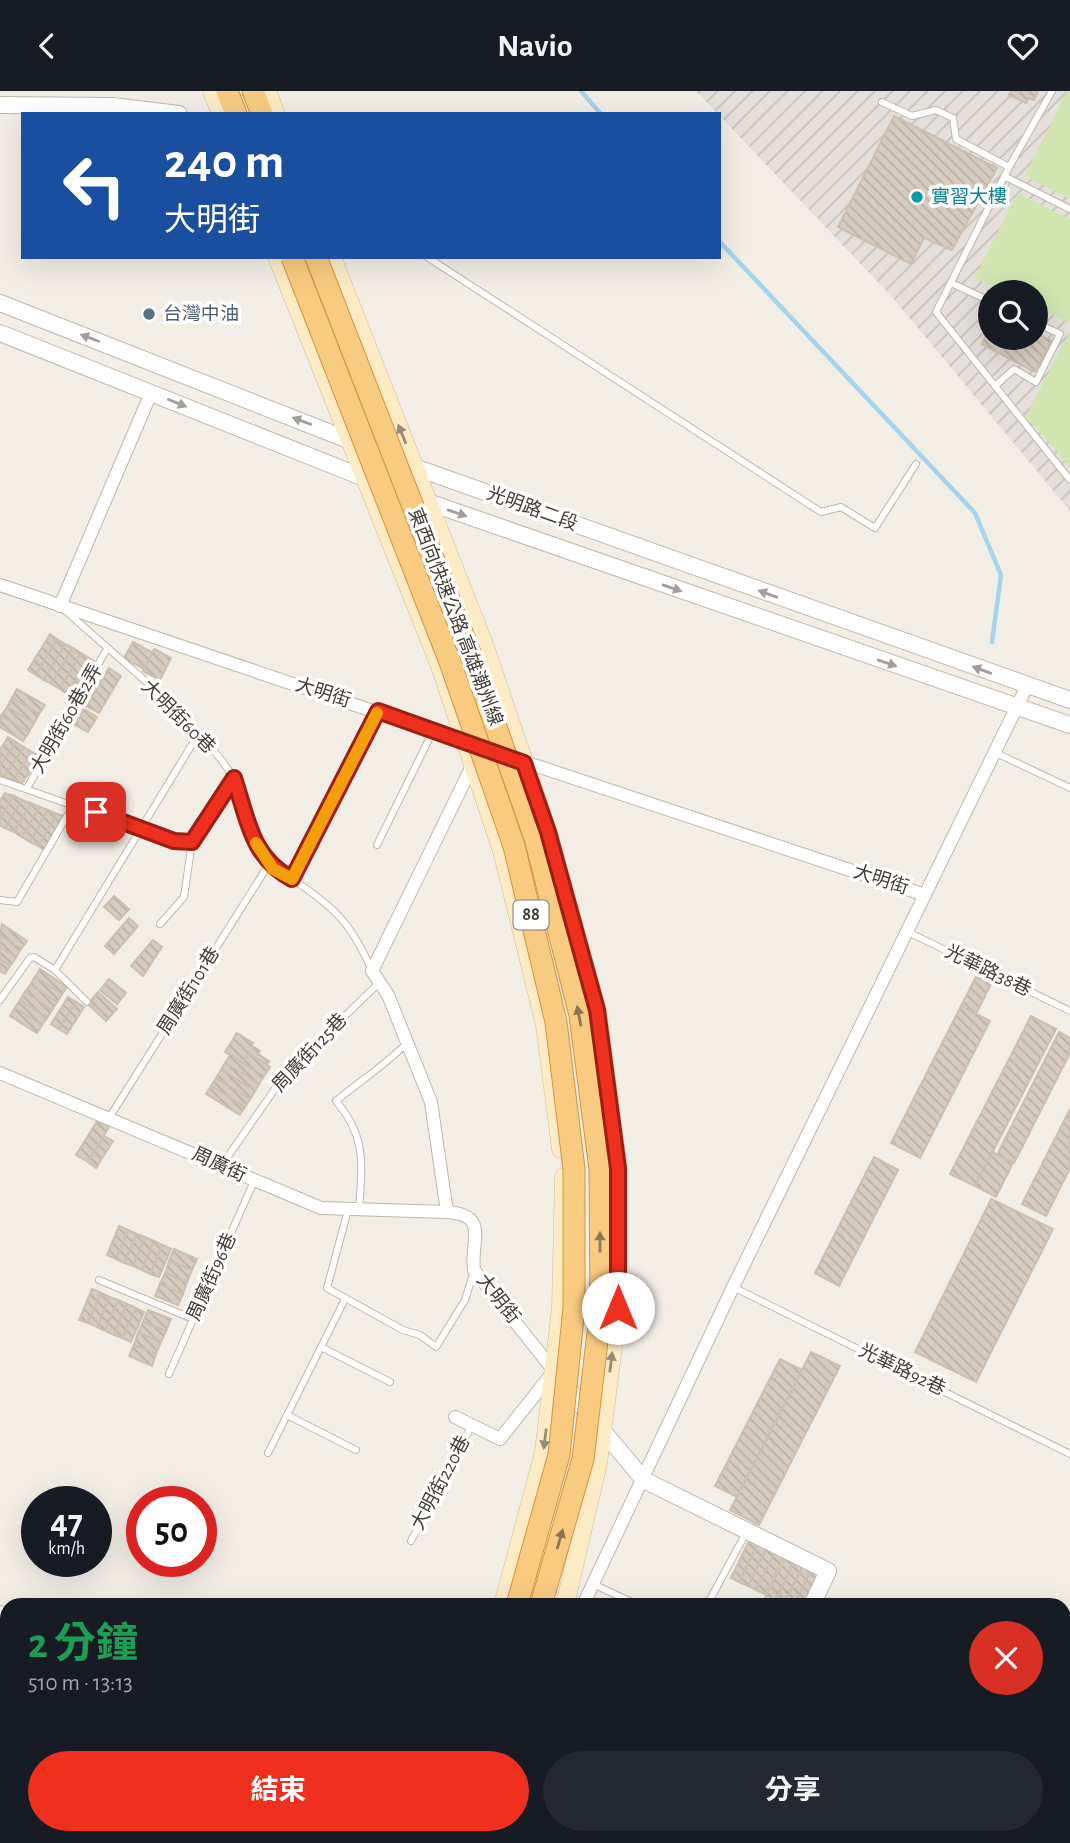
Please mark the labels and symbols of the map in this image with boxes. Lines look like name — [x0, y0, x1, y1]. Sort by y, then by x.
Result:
place label: 實習大樓 — [931, 186, 1007, 207]
marker: 實習大樓 — [909, 189, 925, 205]
place label: 台灣中油 — [163, 303, 239, 324]
marker: 台灣中油 — [141, 306, 157, 322]
one-way arrow — [79, 333, 100, 344]
one-way arrow — [167, 398, 188, 409]
one-way arrow — [291, 416, 312, 427]
one-way arrow — [397, 423, 408, 444]
street label: 光明路二段 — [484, 482, 581, 534]
street label: 東西向快速公路 高雄潮州線 — [405, 505, 507, 728]
one-way arrow — [447, 508, 468, 519]
one-way arrow — [662, 583, 683, 594]
one-way arrow — [757, 588, 778, 599]
one-way arrow — [876, 658, 897, 669]
street label: 大明街60巷2弄 — [26, 660, 106, 777]
one-way arrow — [972, 664, 993, 675]
street label: 大明街 — [293, 674, 353, 711]
street label: 大明街60巷 — [138, 675, 220, 757]
pin — [66, 782, 126, 842]
street label: 大明街 — [851, 861, 911, 898]
road number: 88 — [514, 901, 548, 929]
street label: 光華路38巷 — [942, 940, 1035, 1000]
street label: 周廣街101巷 — [153, 943, 223, 1038]
one-way arrow — [573, 1005, 584, 1027]
street label: 周廣街125巷 — [268, 1009, 351, 1096]
street label: 周廣街 — [189, 1143, 249, 1186]
street label: 周廣街96巷 — [182, 1229, 240, 1324]
one-way arrow — [594, 1231, 606, 1253]
street label: 大明街 — [473, 1270, 524, 1327]
position arrow — [581, 1271, 655, 1345]
street label: 光華路92巷 — [856, 1339, 949, 1399]
one-way arrow — [605, 1351, 616, 1373]
one-way arrow — [540, 1428, 551, 1450]
street label: 大明街220巷 — [407, 1432, 474, 1533]
speed limit sign: 50 — [126, 1486, 217, 1577]
one-way arrow — [555, 1528, 566, 1550]

